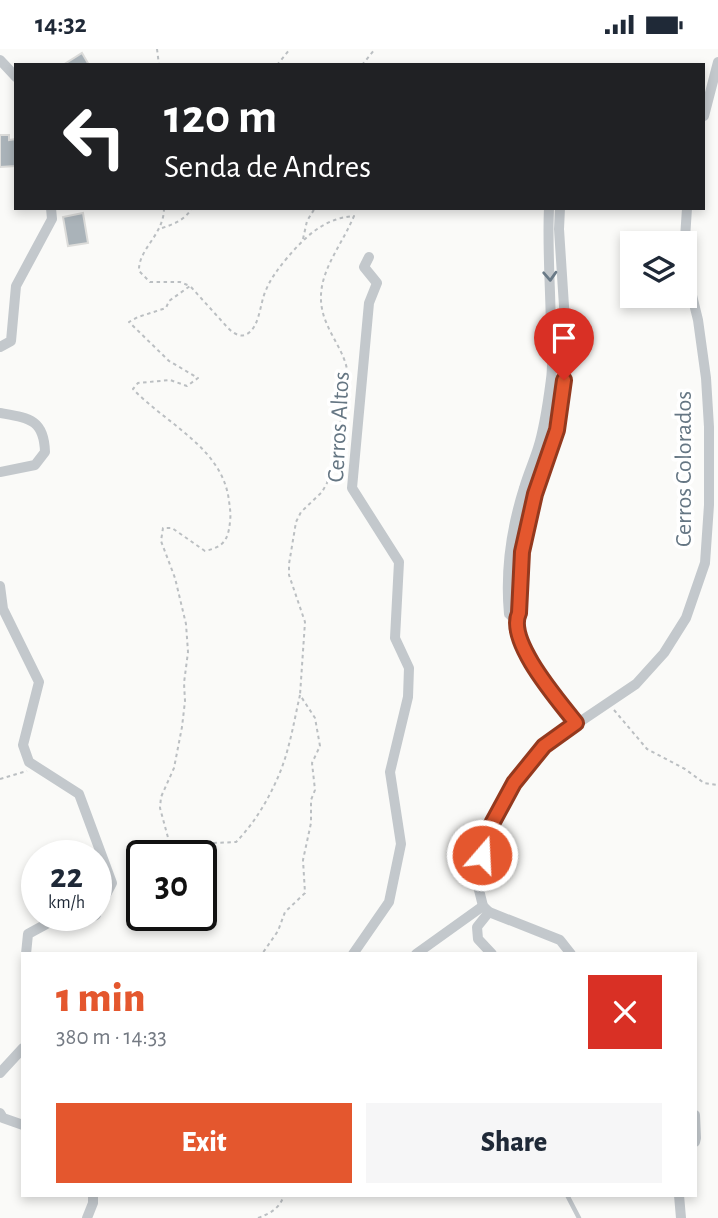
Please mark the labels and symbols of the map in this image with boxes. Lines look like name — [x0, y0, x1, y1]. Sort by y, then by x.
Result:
one-way arrow — [542, 271, 557, 282]
pin — [534, 308, 594, 380]
street label: Cerros Altos — [324, 371, 354, 483]
street label: Cerros Colorados — [672, 391, 696, 547]
position arrow — [445, 818, 519, 892]
speed limit sign: 30 — [126, 840, 217, 931]

